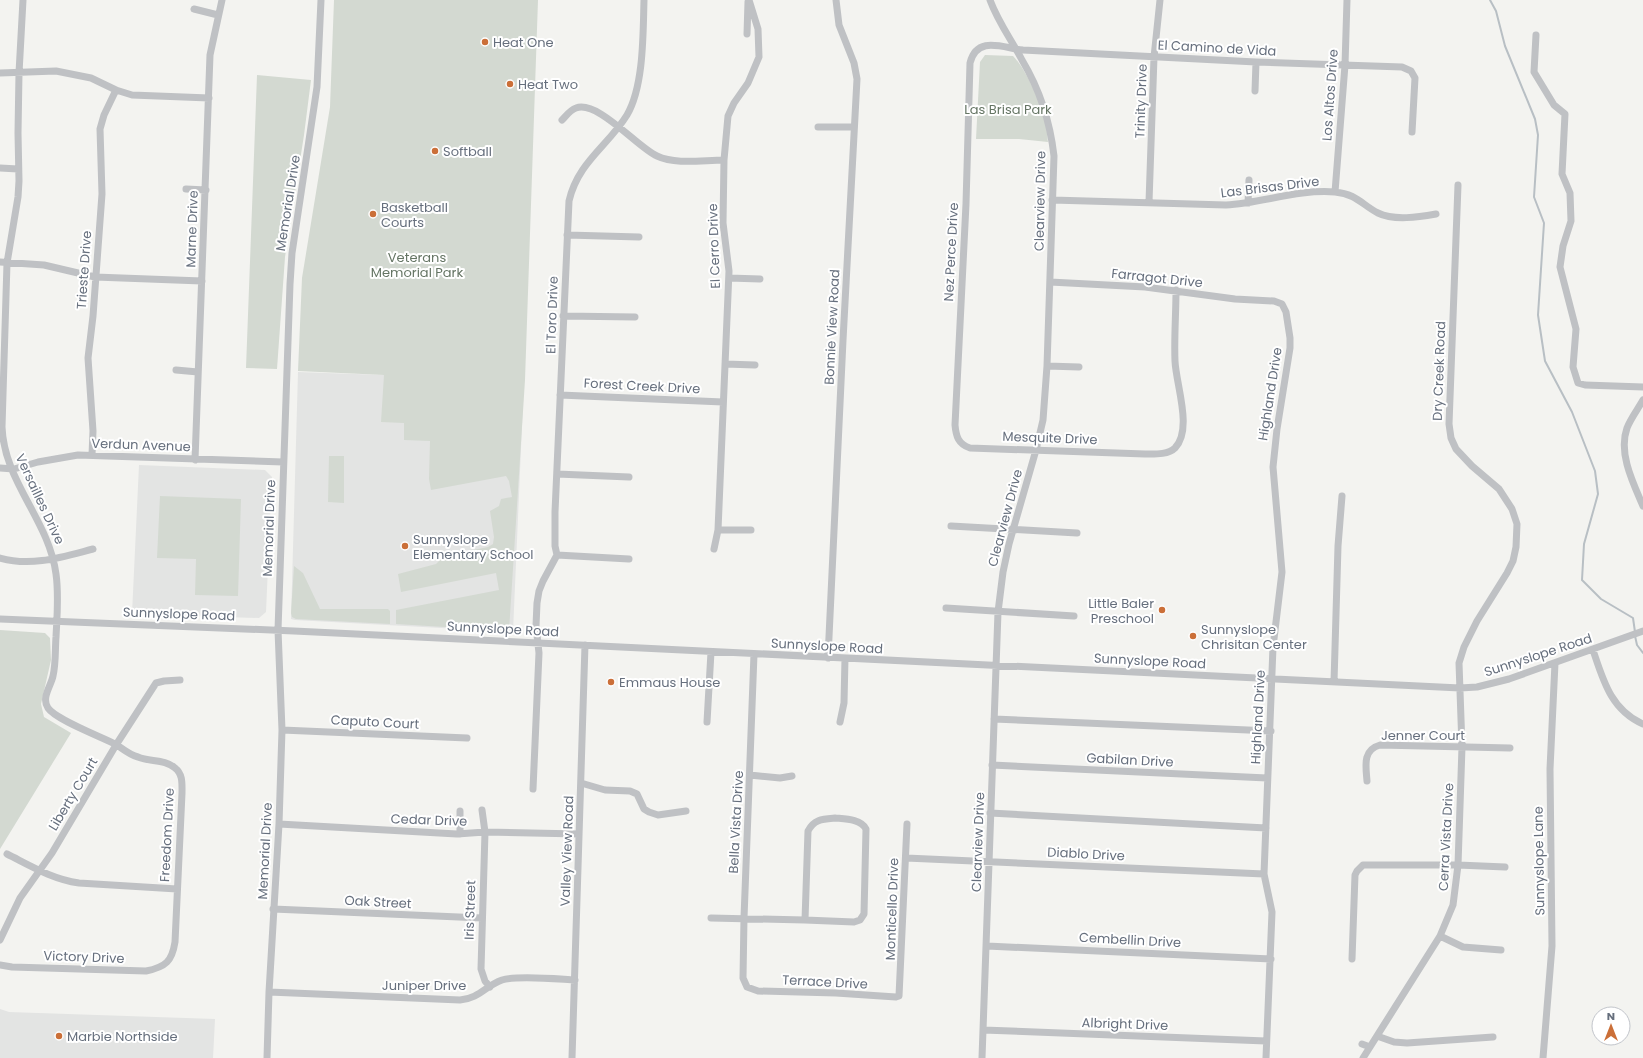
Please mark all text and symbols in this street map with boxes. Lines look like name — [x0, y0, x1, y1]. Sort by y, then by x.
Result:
place label: Heat One — [493, 33, 554, 52]
street label: El Camino de Vida — [1157, 35, 1277, 61]
marker: Heat One — [480, 37, 490, 47]
street label: Los Altos Drive — [1317, 48, 1343, 142]
street label: Trinity Drive — [1130, 63, 1152, 139]
place label: Heat Two — [518, 75, 578, 94]
marker: Heat Two — [505, 79, 515, 89]
park label: Las Brisa Park — [964, 100, 1052, 119]
place label: Softball — [443, 142, 492, 161]
marker: Softball — [430, 146, 440, 156]
street label: Clearview Drive — [1030, 151, 1050, 251]
street label: Memorial Drive — [271, 154, 305, 252]
street label: Las Brisas Drive — [1220, 172, 1320, 202]
street label: Marne Drive — [181, 190, 203, 268]
place label: Basketball Courts — [381, 198, 448, 232]
street label: Nez Perce Drive — [939, 202, 963, 302]
street label: El Cerro Drive — [703, 203, 725, 289]
marker: Basketball Courts — [368, 209, 378, 219]
street label: Trieste Drive — [72, 230, 96, 310]
park label: Veterans Memorial Park — [371, 248, 463, 282]
street label: Farragot Drive — [1110, 264, 1204, 292]
street label: Bonnie View Road — [819, 269, 845, 385]
street label: El Toro Drive — [541, 276, 563, 354]
street label: Dry Creek Road — [1428, 321, 1450, 421]
street label: Highland Drive — [1253, 346, 1287, 442]
street label: Forest Creek Drive — [583, 373, 701, 399]
street label: Mesquite Drive — [1002, 427, 1098, 449]
street label: Verdun Avenue — [91, 434, 191, 456]
street label: Versailles Drive — [11, 451, 69, 547]
street label: Clearview Drive — [983, 467, 1027, 569]
street label: Memorial Drive — [258, 479, 280, 577]
place label: Sunnyslope Elementary School — [413, 530, 534, 564]
marker: Sunnyslope Elementary School — [400, 541, 410, 551]
place label: Little Baler Preschool — [1088, 594, 1154, 628]
street label: Sunnyslope Road — [123, 603, 235, 625]
marker: Little Baler Preschool — [1157, 605, 1167, 615]
street label: Sunnyslope Road — [446, 617, 560, 641]
place label: Sunnyslope Chrisitan Center — [1201, 620, 1307, 654]
street label: Sunnyslope Road — [1482, 629, 1594, 681]
marker: Sunnyslope Chrisitan Center — [1188, 631, 1198, 641]
street label: Sunnyslope Road — [770, 634, 884, 658]
street label: Sunnyslope Road — [1093, 649, 1207, 673]
street label: Highland Drive — [1246, 669, 1270, 765]
place label: Emmaus House — [619, 673, 720, 692]
marker: Emmaus House — [606, 677, 616, 687]
street label: Caputo Court — [330, 710, 420, 734]
street label: Jenner Court — [1381, 726, 1465, 745]
street label: Gabilan Drive — [1086, 748, 1174, 772]
street label: Liberty Court — [44, 754, 102, 834]
street label: Bella Vista Drive — [724, 770, 748, 874]
street label: Cerra Vista Drive — [1434, 782, 1458, 892]
street label: Freedom Drive — [155, 788, 179, 882]
street label: Clearview Drive — [967, 792, 989, 892]
street label: Valley View Road — [556, 795, 578, 907]
street label: Memorial Drive — [253, 802, 277, 900]
street label: Sunnyslope Lane — [1529, 806, 1549, 916]
street label: Cedar Drive — [390, 809, 468, 831]
street label: Diablo Drive — [1047, 842, 1125, 866]
street label: Monticello Drive — [881, 857, 903, 961]
street label: Iris Street — [459, 880, 481, 940]
street label: Oak Street — [344, 891, 412, 913]
street label: Cembellin Drive — [1078, 928, 1182, 952]
street label: Victory Drive — [43, 946, 125, 968]
street label: Terrace Drive — [782, 970, 868, 994]
street label: Juniper Drive — [382, 976, 466, 995]
north arrow — [1591, 1006, 1631, 1046]
text: N — [1607, 1008, 1615, 1024]
street label: Albright Drive — [1081, 1013, 1169, 1035]
place label: Marbie Northside — [67, 1027, 178, 1046]
marker: Marbie Northside — [54, 1031, 64, 1041]

